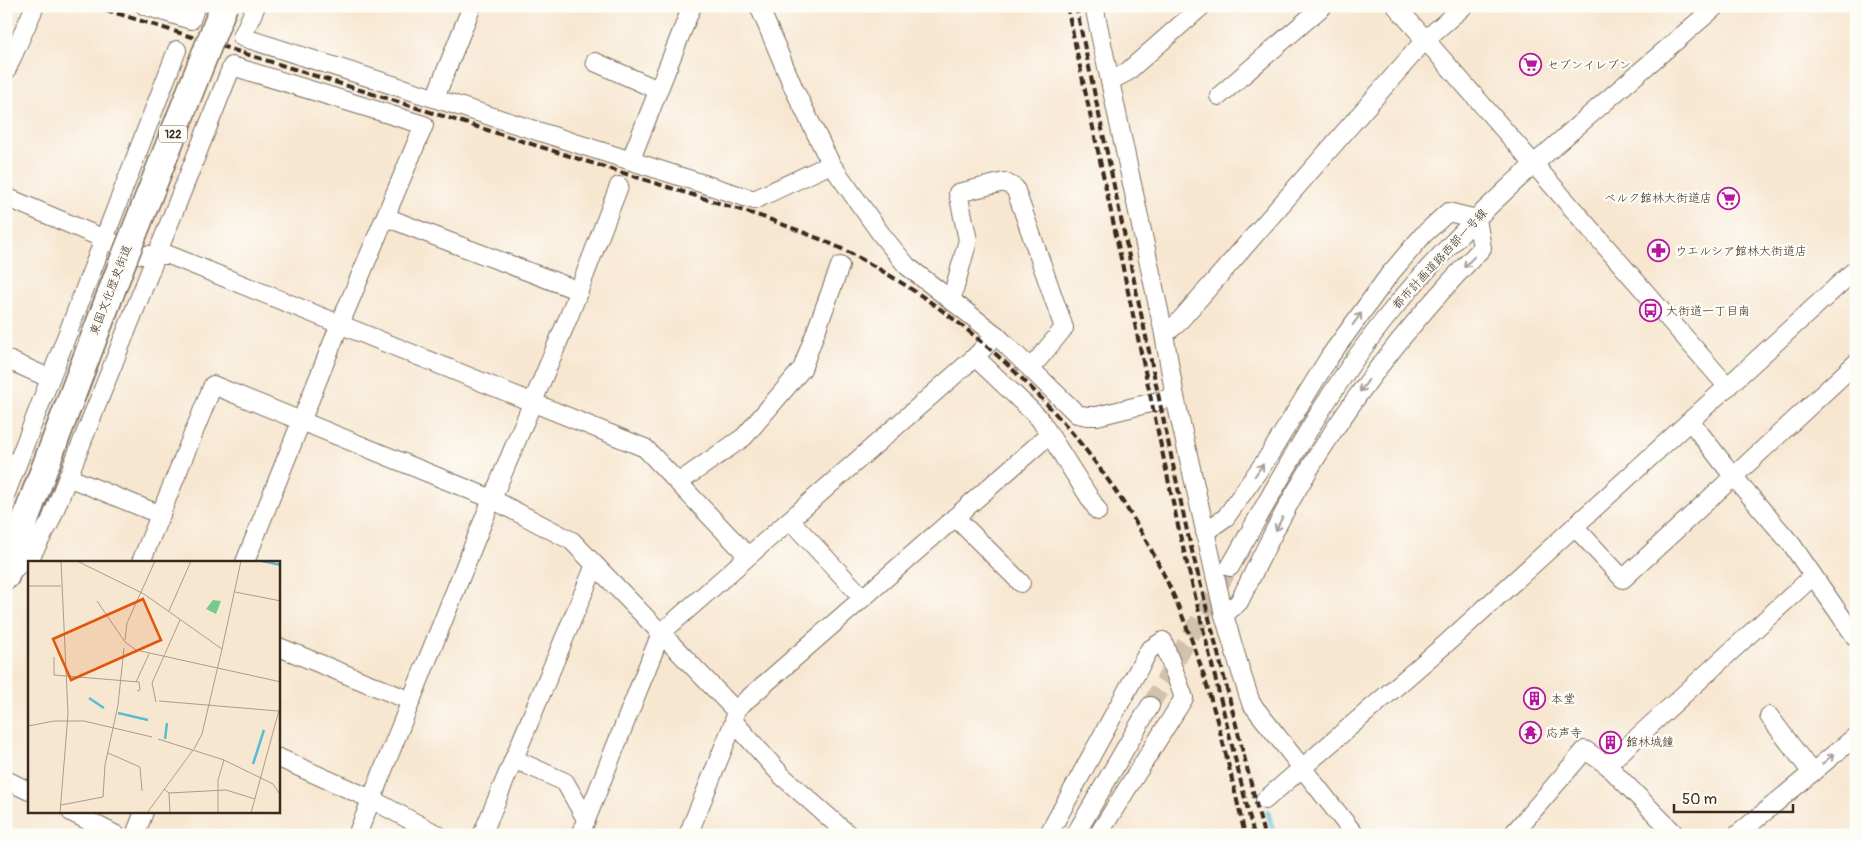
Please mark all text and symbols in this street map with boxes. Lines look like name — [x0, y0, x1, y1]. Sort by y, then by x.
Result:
supermarket icon: セブンイレブン — [1519, 53, 1543, 77]
place label: セブンイレブン — [1547, 58, 1631, 73]
road number: 122 — [159, 126, 187, 142]
supermarket icon: ベルク館林大街道店 — [1716, 186, 1740, 210]
place label: ベルク館林大街道店 — [1604, 191, 1712, 206]
street label: 都市計画道路西部一号線 — [1389, 206, 1491, 312]
pharmacy icon: ウエルシア館林大街道店 — [1647, 239, 1671, 263]
street label: 東国文化歴史街道 — [87, 242, 135, 338]
place label: ウエルシア館林大街道店 — [1675, 244, 1807, 259]
one-way arrow — [1463, 255, 1475, 268]
bus stop icon: 大街道一丁目南 — [1638, 299, 1662, 323]
place label: 大街道一丁目南 — [1666, 304, 1750, 319]
one-way arrow — [1352, 312, 1362, 326]
one-way arrow — [1359, 379, 1369, 393]
one-way arrow — [1254, 463, 1264, 477]
one-way arrow — [1274, 516, 1283, 531]
inset map — [28, 561, 280, 814]
building icon: 本堂 — [1523, 687, 1547, 711]
place label: 本堂 — [1551, 692, 1575, 707]
temple icon: 応声寺 — [1518, 721, 1542, 745]
place label: 応声寺 — [1546, 726, 1582, 741]
building icon: 館林城鐘 — [1598, 730, 1622, 754]
place label: 館林城鐘 — [1626, 735, 1674, 750]
one-way arrow — [1822, 753, 1835, 764]
scale bar — [1674, 781, 1793, 813]
text: 50 m — [1682, 790, 1717, 809]

